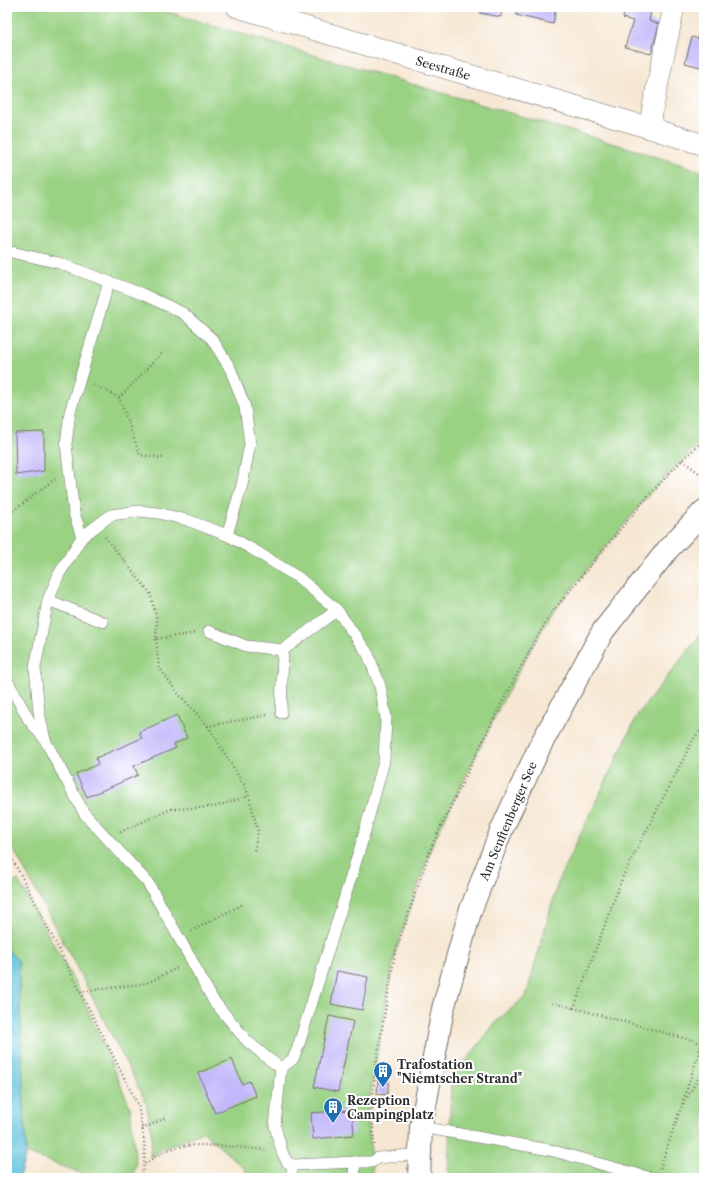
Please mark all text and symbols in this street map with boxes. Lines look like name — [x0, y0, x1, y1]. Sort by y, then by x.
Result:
street label: Seestraße — [414, 53, 472, 83]
street label: Am Senftenberger See — [476, 759, 540, 884]
place label: Trafostation "Niemtscher Strand" — [397, 1057, 522, 1086]
building icon: Trafostation "Niemtscher Strand" — [372, 1060, 394, 1088]
place label: Rezeption Campingplatz — [347, 1093, 434, 1122]
building icon: Rezeption Campingplatz — [322, 1096, 344, 1124]

